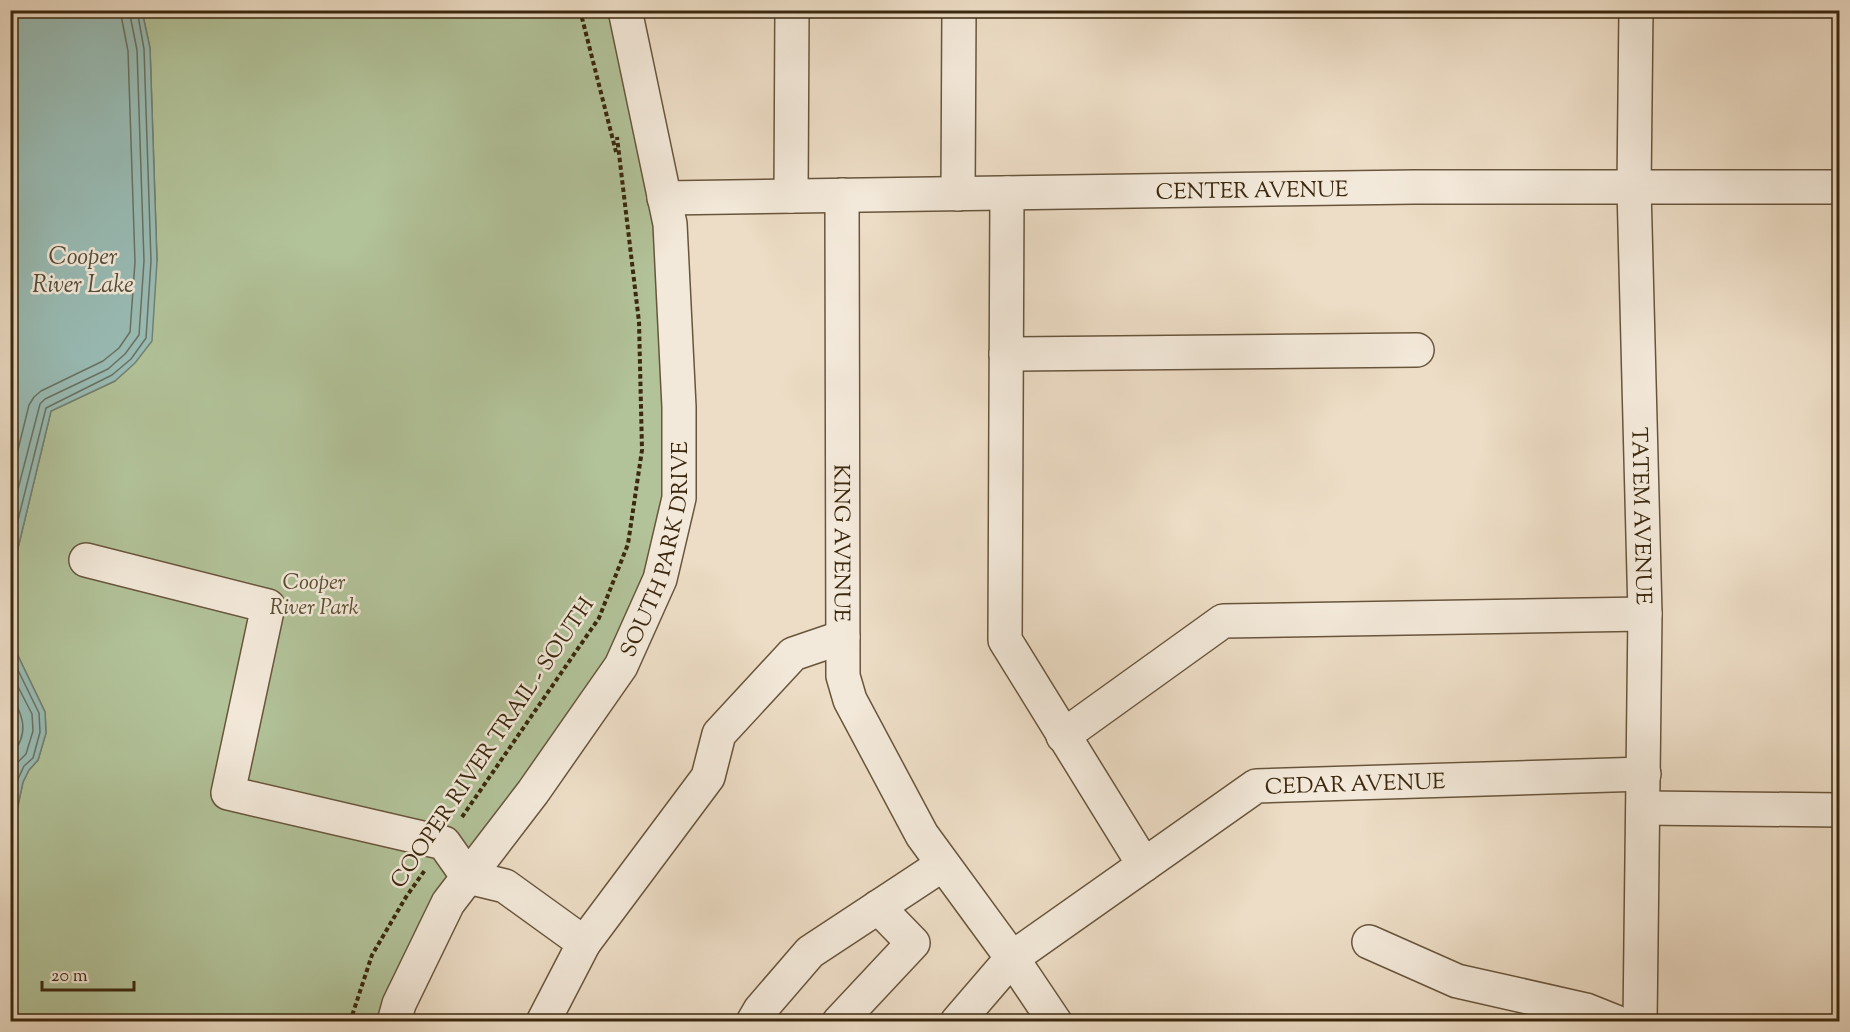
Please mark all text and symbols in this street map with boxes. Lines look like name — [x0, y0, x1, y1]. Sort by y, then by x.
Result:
street label: CENTER AVENUE — [1156, 175, 1348, 210]
water label: Cooper River Lake — [32, 241, 134, 303]
street label: TATEM AVENUE — [1621, 427, 1658, 605]
street label: SOUTH PARK DRIVE — [614, 441, 698, 663]
street label: KING AVENUE — [824, 464, 856, 622]
park label: Cooper River Park — [269, 568, 359, 625]
street label: COOPER RIVER TRAIL - SOUTH — [384, 592, 603, 896]
street label: CEDAR AVENUE — [1264, 767, 1446, 805]
scale bar — [42, 954, 134, 992]
text: 20 m — [51, 964, 88, 990]

